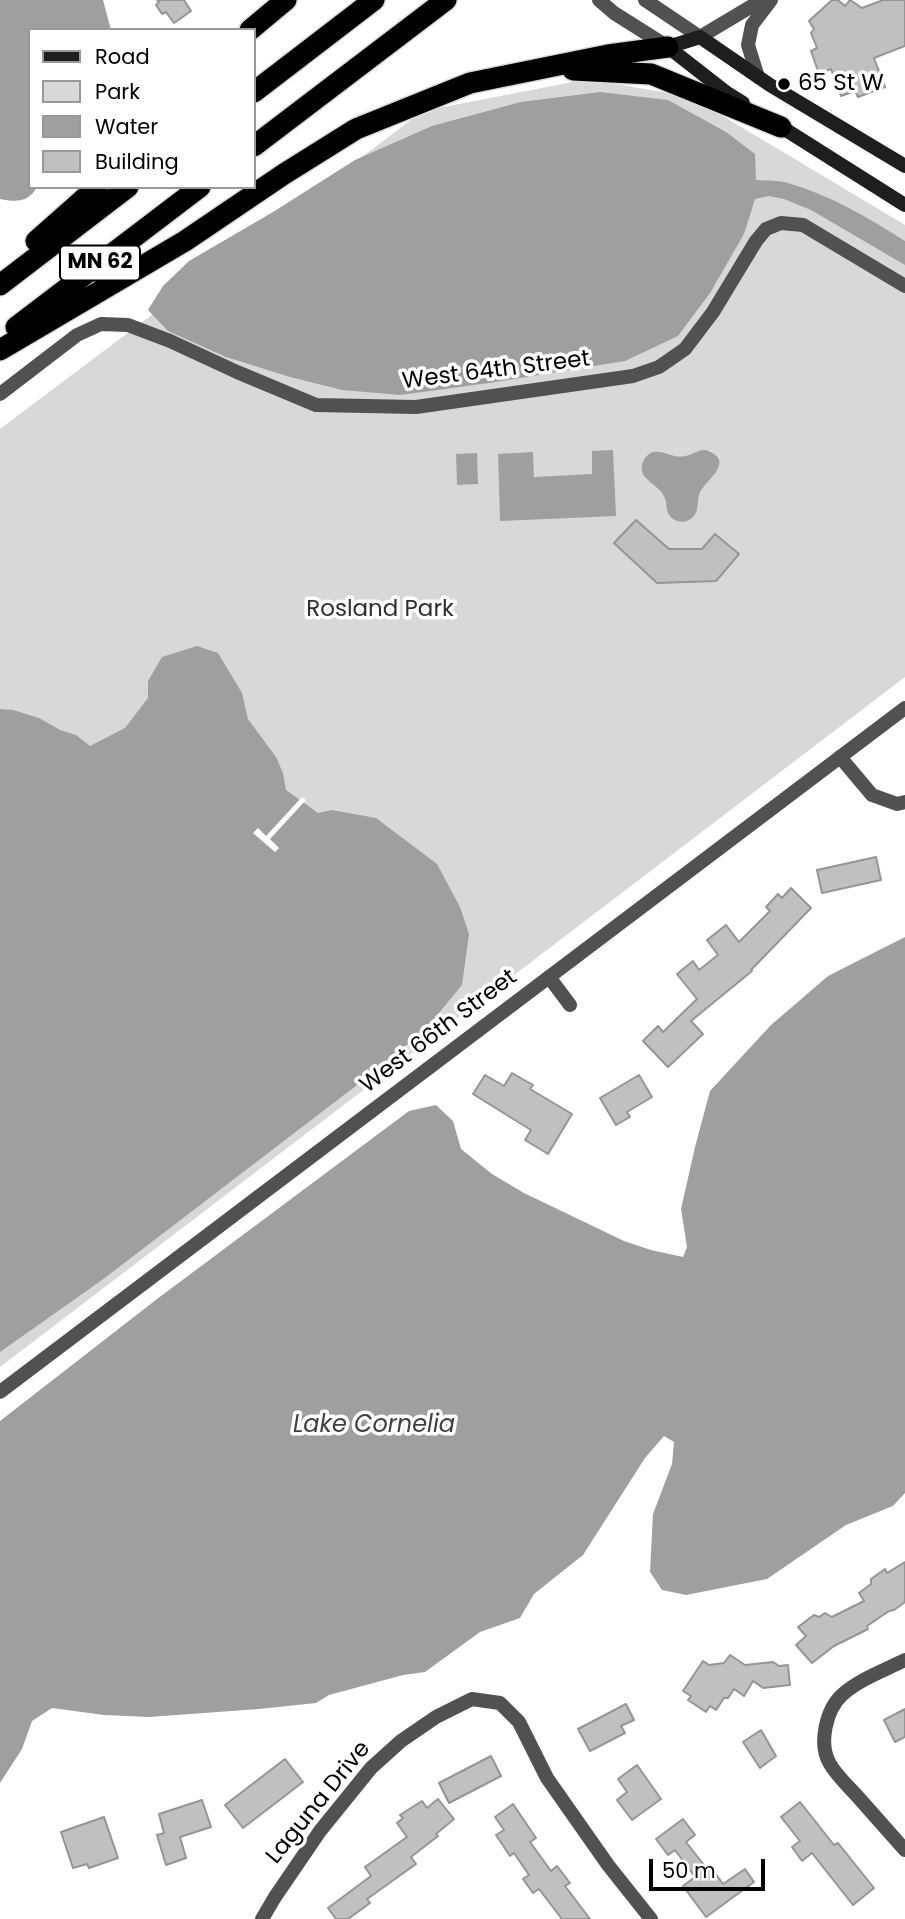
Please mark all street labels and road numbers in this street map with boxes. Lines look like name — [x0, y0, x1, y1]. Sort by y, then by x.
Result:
road number: MN 62 — [60, 246, 140, 280]
street label: West 64th Street — [401, 346, 591, 396]
street label: West 66th Street — [355, 964, 523, 1100]
street label: Laguna Drive — [261, 1736, 377, 1870]

